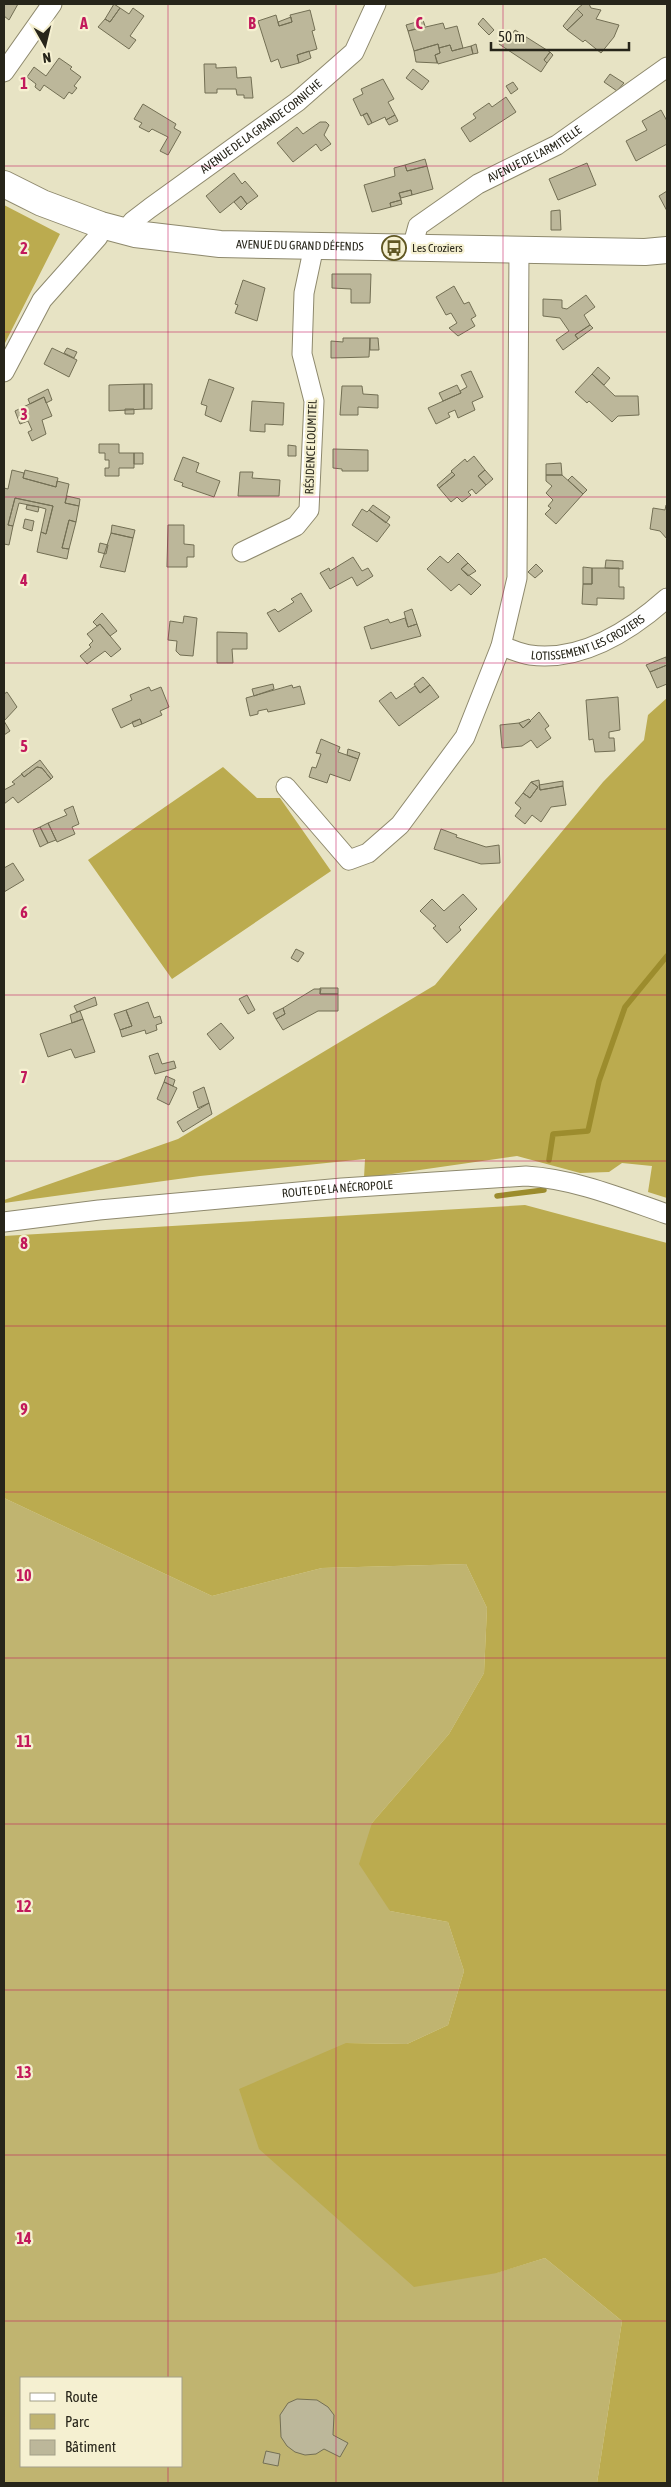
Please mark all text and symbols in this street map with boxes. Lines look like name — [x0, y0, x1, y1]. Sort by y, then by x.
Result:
text: A — [79, 14, 88, 32]
text: B — [248, 14, 256, 32]
text: C — [415, 14, 423, 32]
north arrow — [20, 20, 70, 70]
scale bar — [491, 20, 628, 52]
text: 50 m — [498, 28, 525, 45]
text: N — [42, 49, 52, 66]
text: 1 — [20, 74, 28, 92]
street label: AVENUE DE LA GRANDE CORNICHE — [198, 77, 325, 176]
street label: AVENUE DE L'ARMITELLE — [485, 123, 584, 185]
bus stop icon: Les Croziers — [381, 235, 407, 261]
street label: AVENUE DU GRAND DÉFENDS — [236, 237, 364, 254]
text: 2 — [20, 239, 28, 257]
place label: Les Croziers — [412, 241, 463, 255]
street label: RÉSIDENCE LOUMITEL — [302, 399, 320, 495]
text: 3 — [20, 405, 28, 423]
text: 4 — [19, 571, 28, 589]
street label: LOTISSEMENT LES CROZIERS — [530, 612, 647, 663]
text: 5 — [20, 737, 28, 755]
text: 6 — [20, 903, 28, 921]
text: 7 — [20, 1068, 28, 1086]
street label: ROUTE DE LA NÉCROPOLE — [281, 1178, 393, 1200]
text: 8 — [20, 1234, 28, 1252]
text: 9 — [20, 1400, 28, 1418]
text: 10 — [16, 1566, 32, 1584]
text: 11 — [16, 1732, 32, 1750]
text: 12 — [16, 1897, 32, 1915]
text: 13 — [16, 2063, 32, 2081]
text: 14 — [16, 2229, 32, 2247]
legend — [20, 2377, 182, 2467]
text: Route — [65, 2388, 98, 2405]
text: Parc — [65, 2413, 89, 2430]
text: Bâtiment — [65, 2438, 116, 2455]

